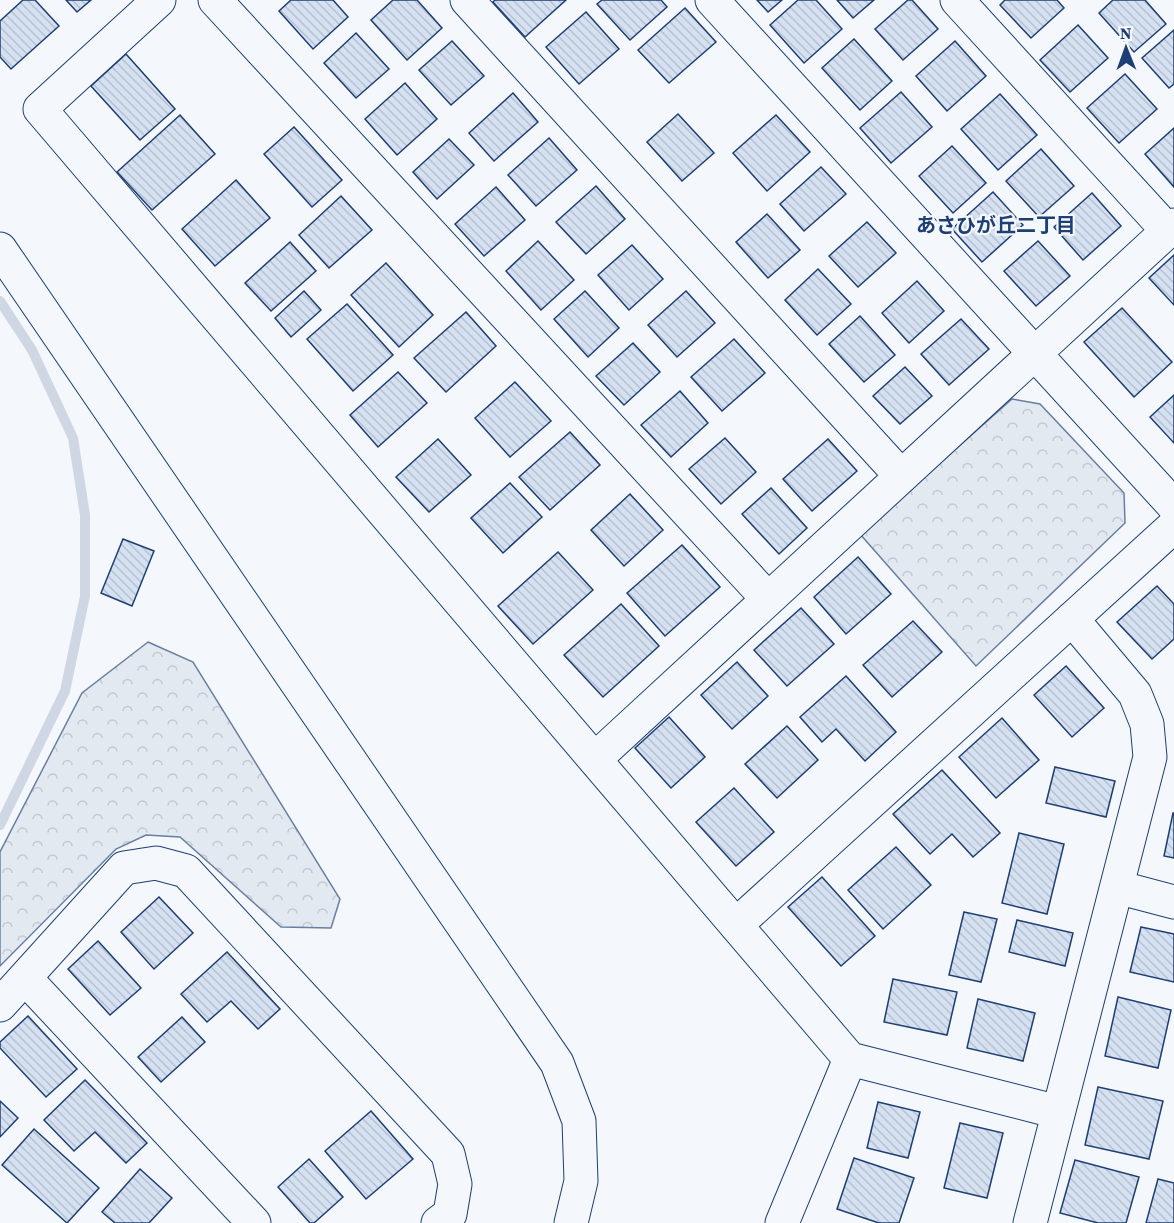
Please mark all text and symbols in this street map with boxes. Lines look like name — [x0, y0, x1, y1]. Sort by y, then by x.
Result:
north arrow — [1096, 18, 1156, 78]
text: N — [1120, 22, 1132, 44]
district label: あさひが丘二丁目 — [916, 211, 1076, 239]

